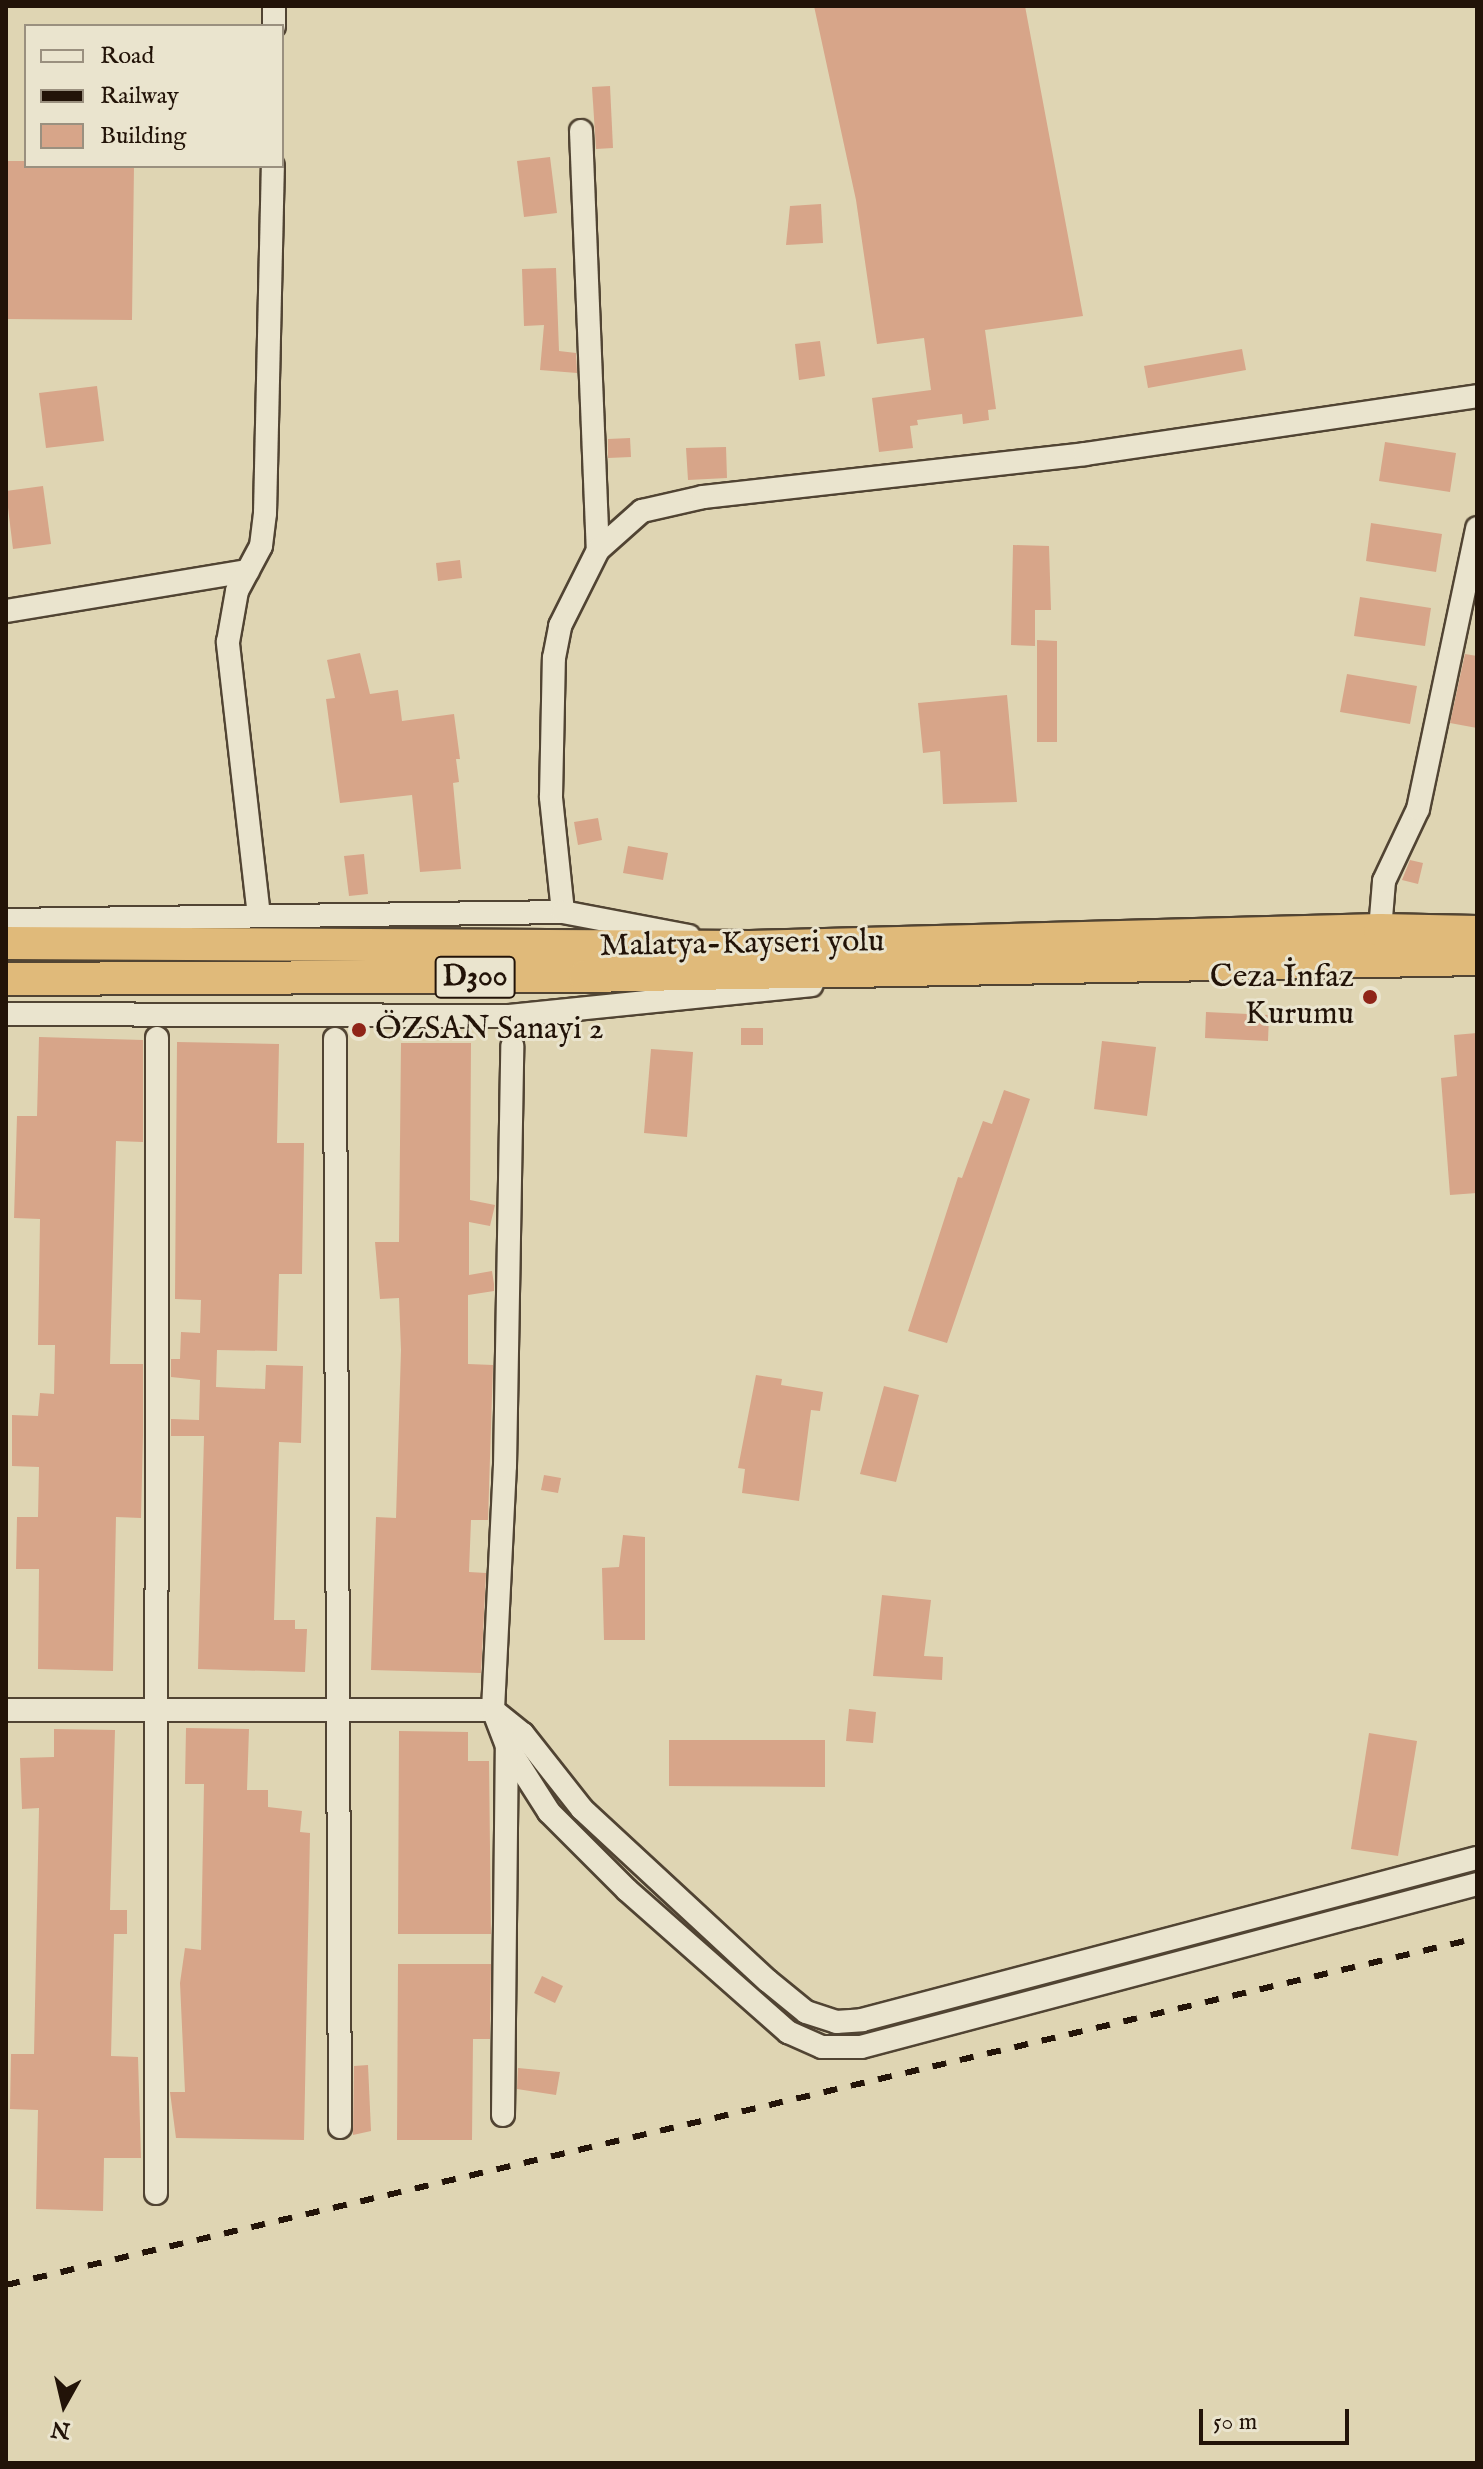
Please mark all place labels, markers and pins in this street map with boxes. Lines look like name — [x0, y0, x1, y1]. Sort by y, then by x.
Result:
place label: Ceza İnfaz Kurumu — [1210, 960, 1354, 1035]
marker: Ceza İnfaz Kurumu — [1361, 988, 1379, 1006]
place label: ÖZSAN Sanayi 2 — [375, 1011, 604, 1049]
marker: ÖZSAN Sanayi 2 — [350, 1021, 368, 1039]

